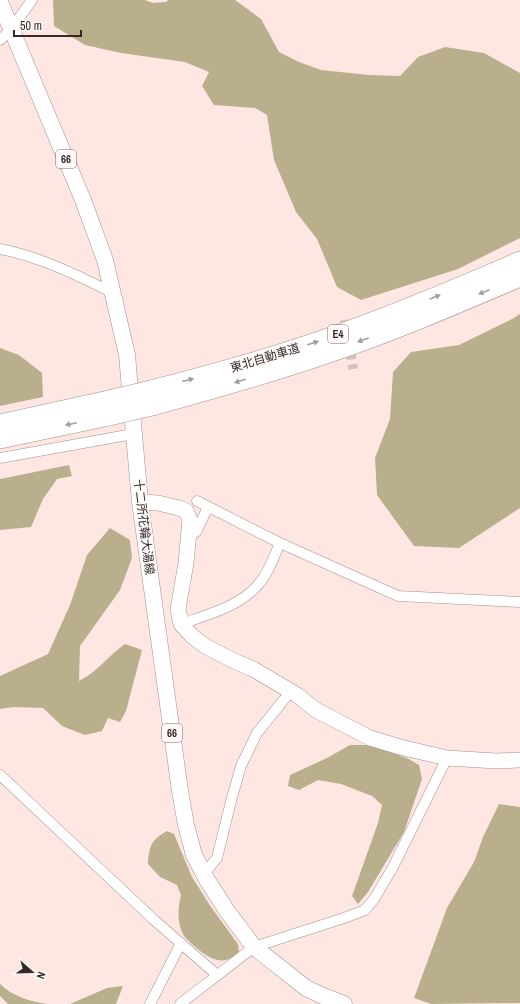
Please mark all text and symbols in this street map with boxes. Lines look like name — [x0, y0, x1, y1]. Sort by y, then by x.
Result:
scale bar — [14, 12, 81, 38]
text: 50 m — [20, 18, 42, 34]
road number: 66 — [56, 150, 76, 168]
one-way arrow — [478, 290, 490, 296]
one-way arrow — [429, 294, 441, 300]
road number: E4 — [328, 325, 348, 343]
one-way arrow — [357, 338, 369, 344]
street label: 東北自動車道 — [228, 340, 302, 376]
one-way arrow — [307, 340, 319, 346]
one-way arrow — [183, 377, 195, 383]
one-way arrow — [234, 378, 246, 384]
one-way arrow — [65, 422, 77, 428]
street label: 十二所花輪大湯線 — [130, 478, 158, 576]
road number: 66 — [162, 724, 182, 742]
north arrow — [12, 952, 52, 992]
text: N — [34, 970, 49, 981]

